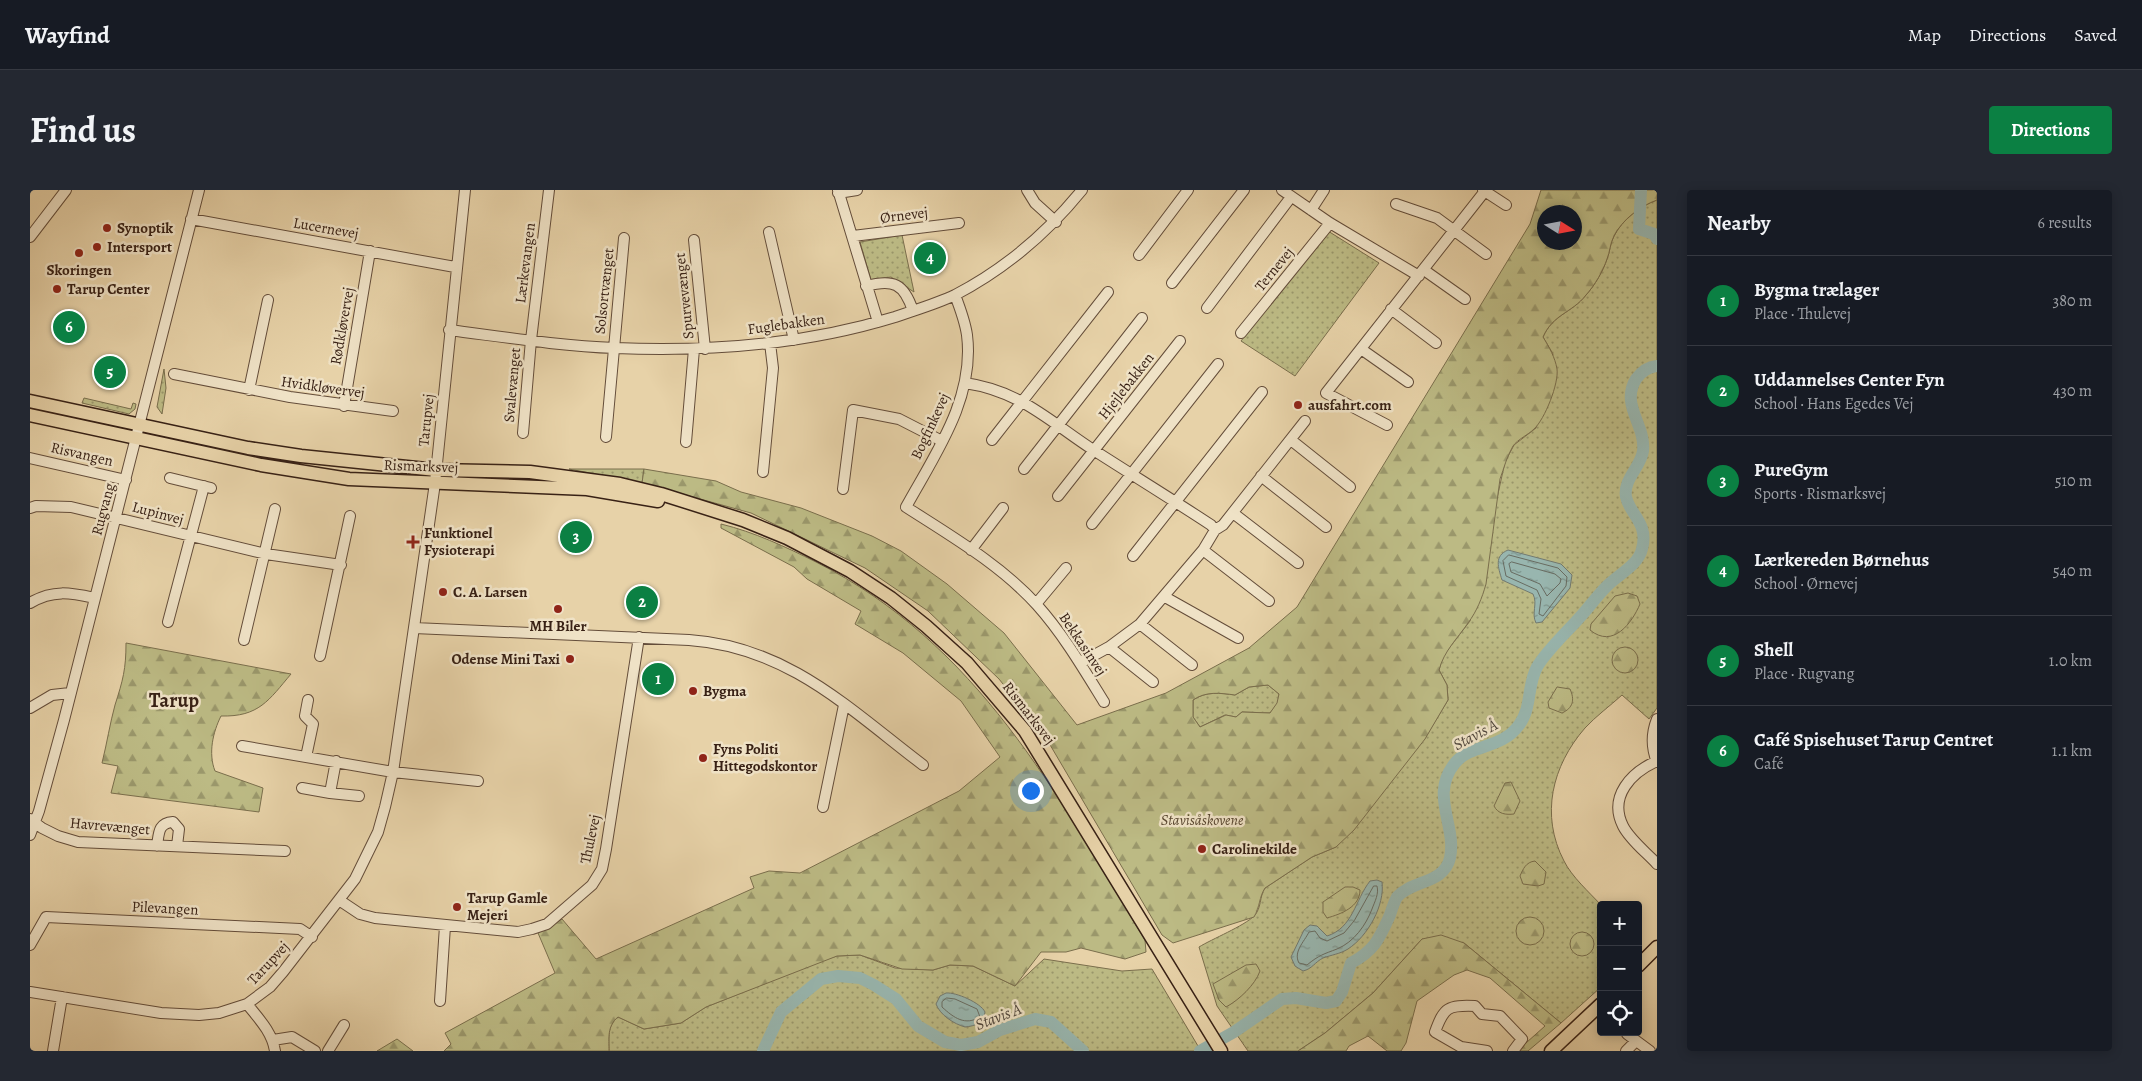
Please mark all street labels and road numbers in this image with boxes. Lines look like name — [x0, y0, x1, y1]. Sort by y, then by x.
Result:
street label: Ørnevej — [879, 202, 929, 228]
street label: Lucernevej — [292, 212, 360, 244]
street label: Lærkevangen — [510, 222, 540, 304]
street label: Ternevej — [1250, 243, 1298, 295]
street label: Solsortvænget — [590, 247, 618, 335]
street label: Spurvevænget — [670, 252, 698, 340]
street label: Rødkløvervej — [325, 286, 359, 366]
street label: Fuglebakken — [746, 309, 826, 339]
street label: Svalevænget — [499, 347, 525, 423]
street label: Hjejlebakken — [1093, 348, 1159, 424]
street label: Hvidkløvervej — [280, 371, 366, 403]
street label: Bogfinkevej — [906, 389, 954, 463]
street label: Tarupvej — [413, 393, 439, 447]
street label: Risvangen — [49, 437, 115, 471]
street label: Rismarksvej — [383, 455, 459, 477]
street label: Rugvang — [86, 480, 120, 537]
street label: Lupinvej — [130, 497, 186, 529]
street label: Bekkasinvej — [1055, 608, 1111, 680]
street label: Rismarksvej — [998, 677, 1060, 749]
street label: Thulevej — [575, 812, 605, 866]
street label: Havrevænget — [69, 813, 151, 839]
street label: Pilevangen — [131, 896, 199, 920]
street label: Tarupvej — [243, 937, 293, 989]

